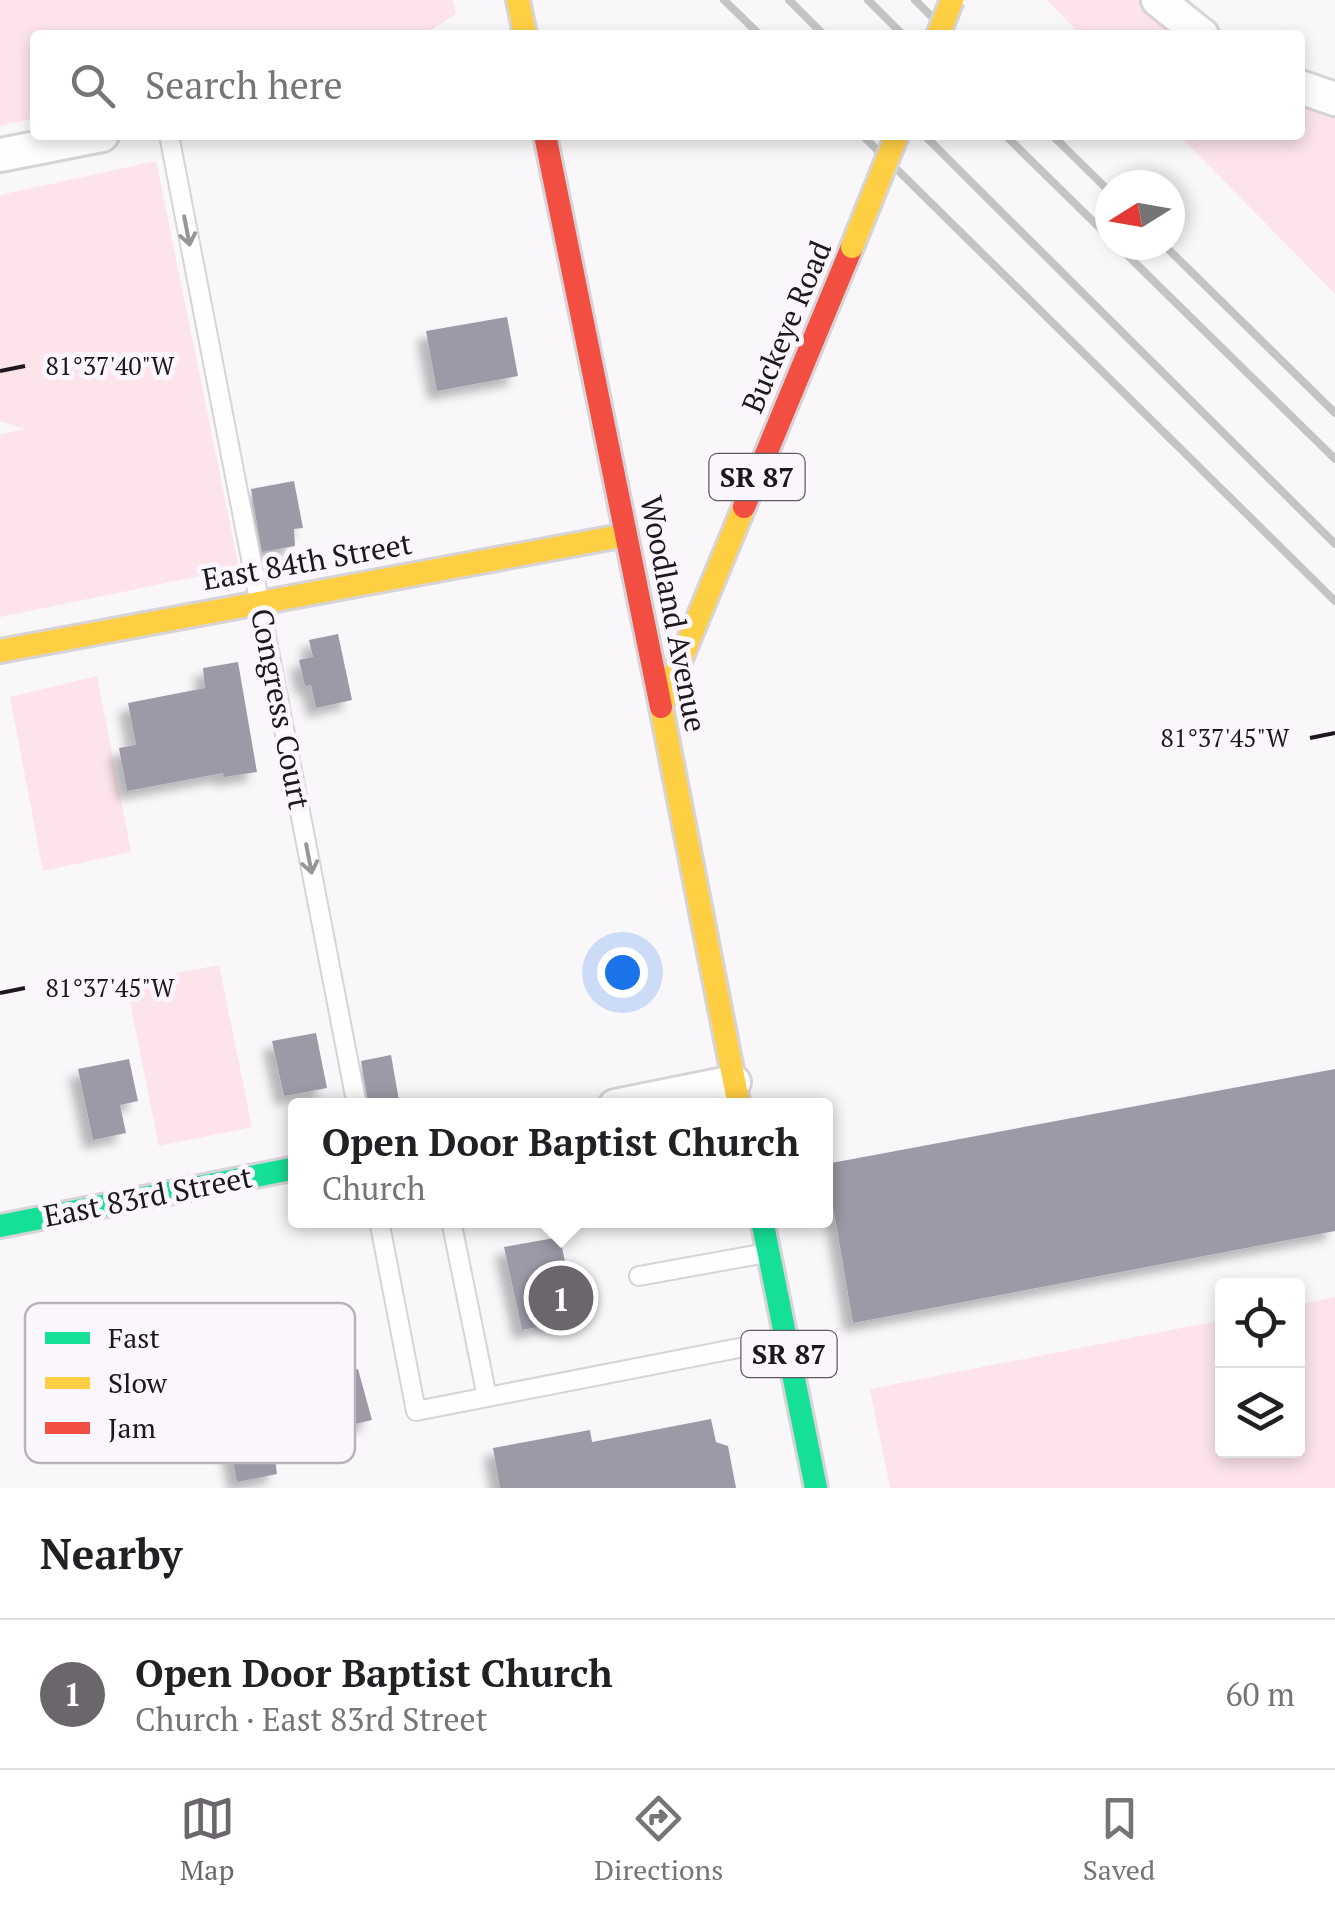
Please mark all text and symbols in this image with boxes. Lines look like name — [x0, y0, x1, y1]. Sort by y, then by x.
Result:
search box — [30, 30, 1305, 140]
icon: search — [65, 58, 120, 113]
text: Search here — [145, 60, 343, 110]
north arrow — [1095, 170, 1185, 260]
one-way arrow — [179, 214, 198, 246]
street label: Buckeye Road — [732, 234, 840, 419]
text: 81°37'40"W — [46, 349, 175, 382]
road number: SR 87 — [710, 454, 804, 500]
street label: Woodland Avenue — [631, 492, 716, 735]
street label: East 84th Street — [199, 523, 415, 599]
street label: Congress Court — [242, 605, 320, 813]
text: 81°37'45"W — [1161, 721, 1290, 754]
one-way arrow — [301, 842, 320, 874]
your location — [597, 947, 648, 998]
text: 81°37'45"W — [46, 971, 175, 1004]
popup — [288, 1098, 833, 1228]
text: Open Door Baptist Church — [322, 1117, 799, 1167]
street label: East 83rd Street — [40, 1156, 255, 1236]
text: Church — [322, 1167, 425, 1209]
pin: 1 — [528, 1260, 594, 1336]
map controls — [1215, 1278, 1305, 1458]
button: locate — [1215, 1278, 1305, 1368]
legend — [25, 1303, 355, 1463]
text: Fast — [108, 1319, 160, 1356]
road number: SR 87 — [742, 1331, 836, 1377]
text: Slow — [108, 1364, 168, 1401]
button: layers — [1215, 1368, 1305, 1458]
text: Jam — [108, 1409, 156, 1446]
text: Nearby — [40, 1525, 182, 1581]
text: Open Door Baptist Church — [135, 1648, 613, 1698]
text: 1 — [63, 1673, 82, 1715]
text: 60 m — [1225, 1673, 1295, 1715]
text: Church · East 83rd Street — [135, 1698, 488, 1740]
tab: Map — [180, 1791, 235, 1888]
tab: Directions — [594, 1791, 723, 1888]
tab: Saved — [1083, 1791, 1155, 1888]

